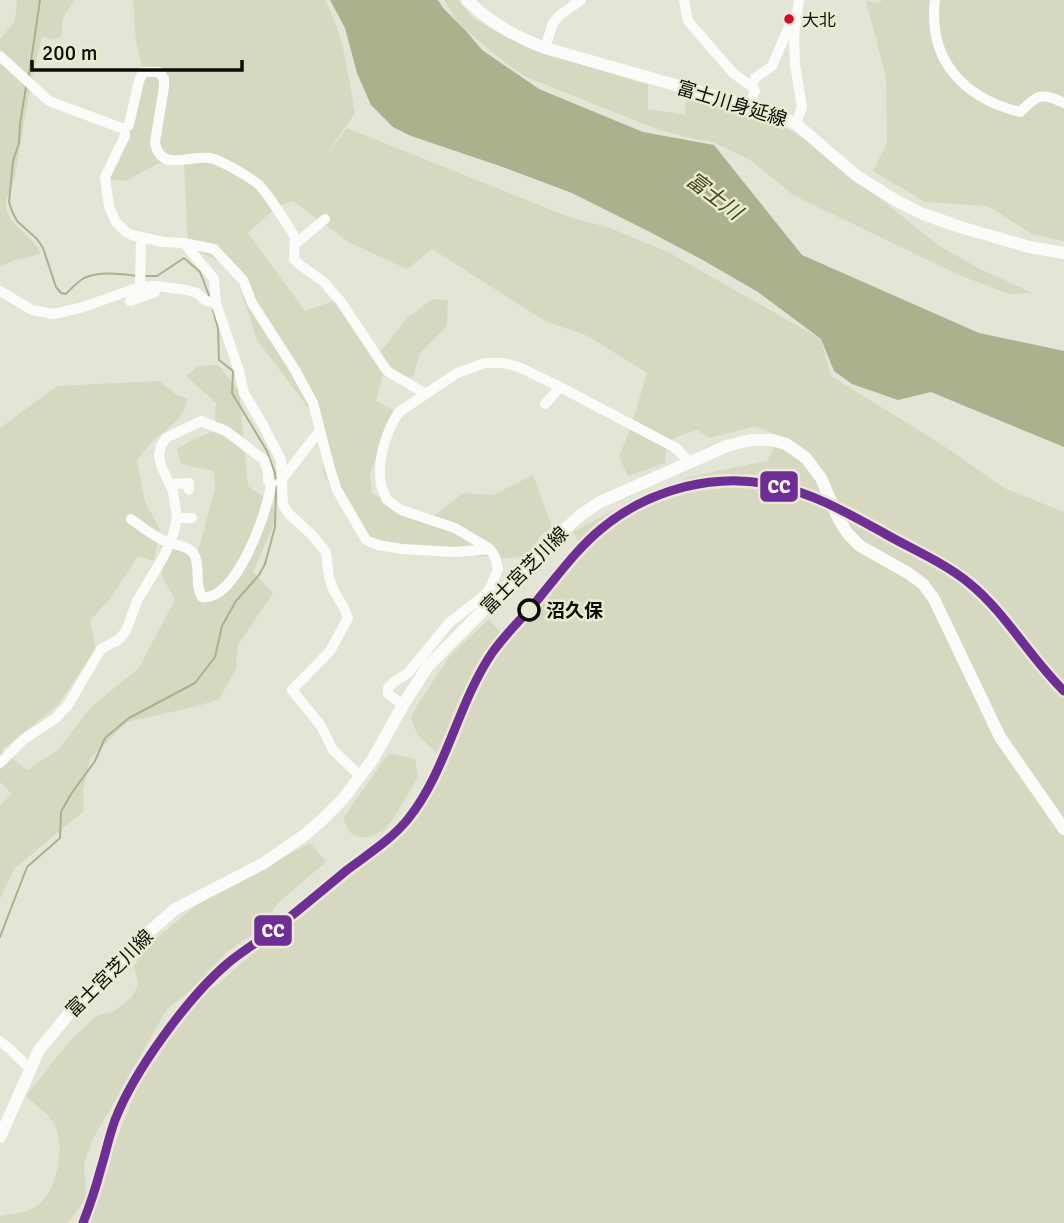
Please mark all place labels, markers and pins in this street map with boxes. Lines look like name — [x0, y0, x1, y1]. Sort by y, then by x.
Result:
place label: 大北 — [802, 10, 836, 31]
marker: 大北 — [782, 12, 796, 26]
marker: 沼久保 — [518, 599, 540, 621]
place label: 沼久保 — [546, 599, 603, 623]

